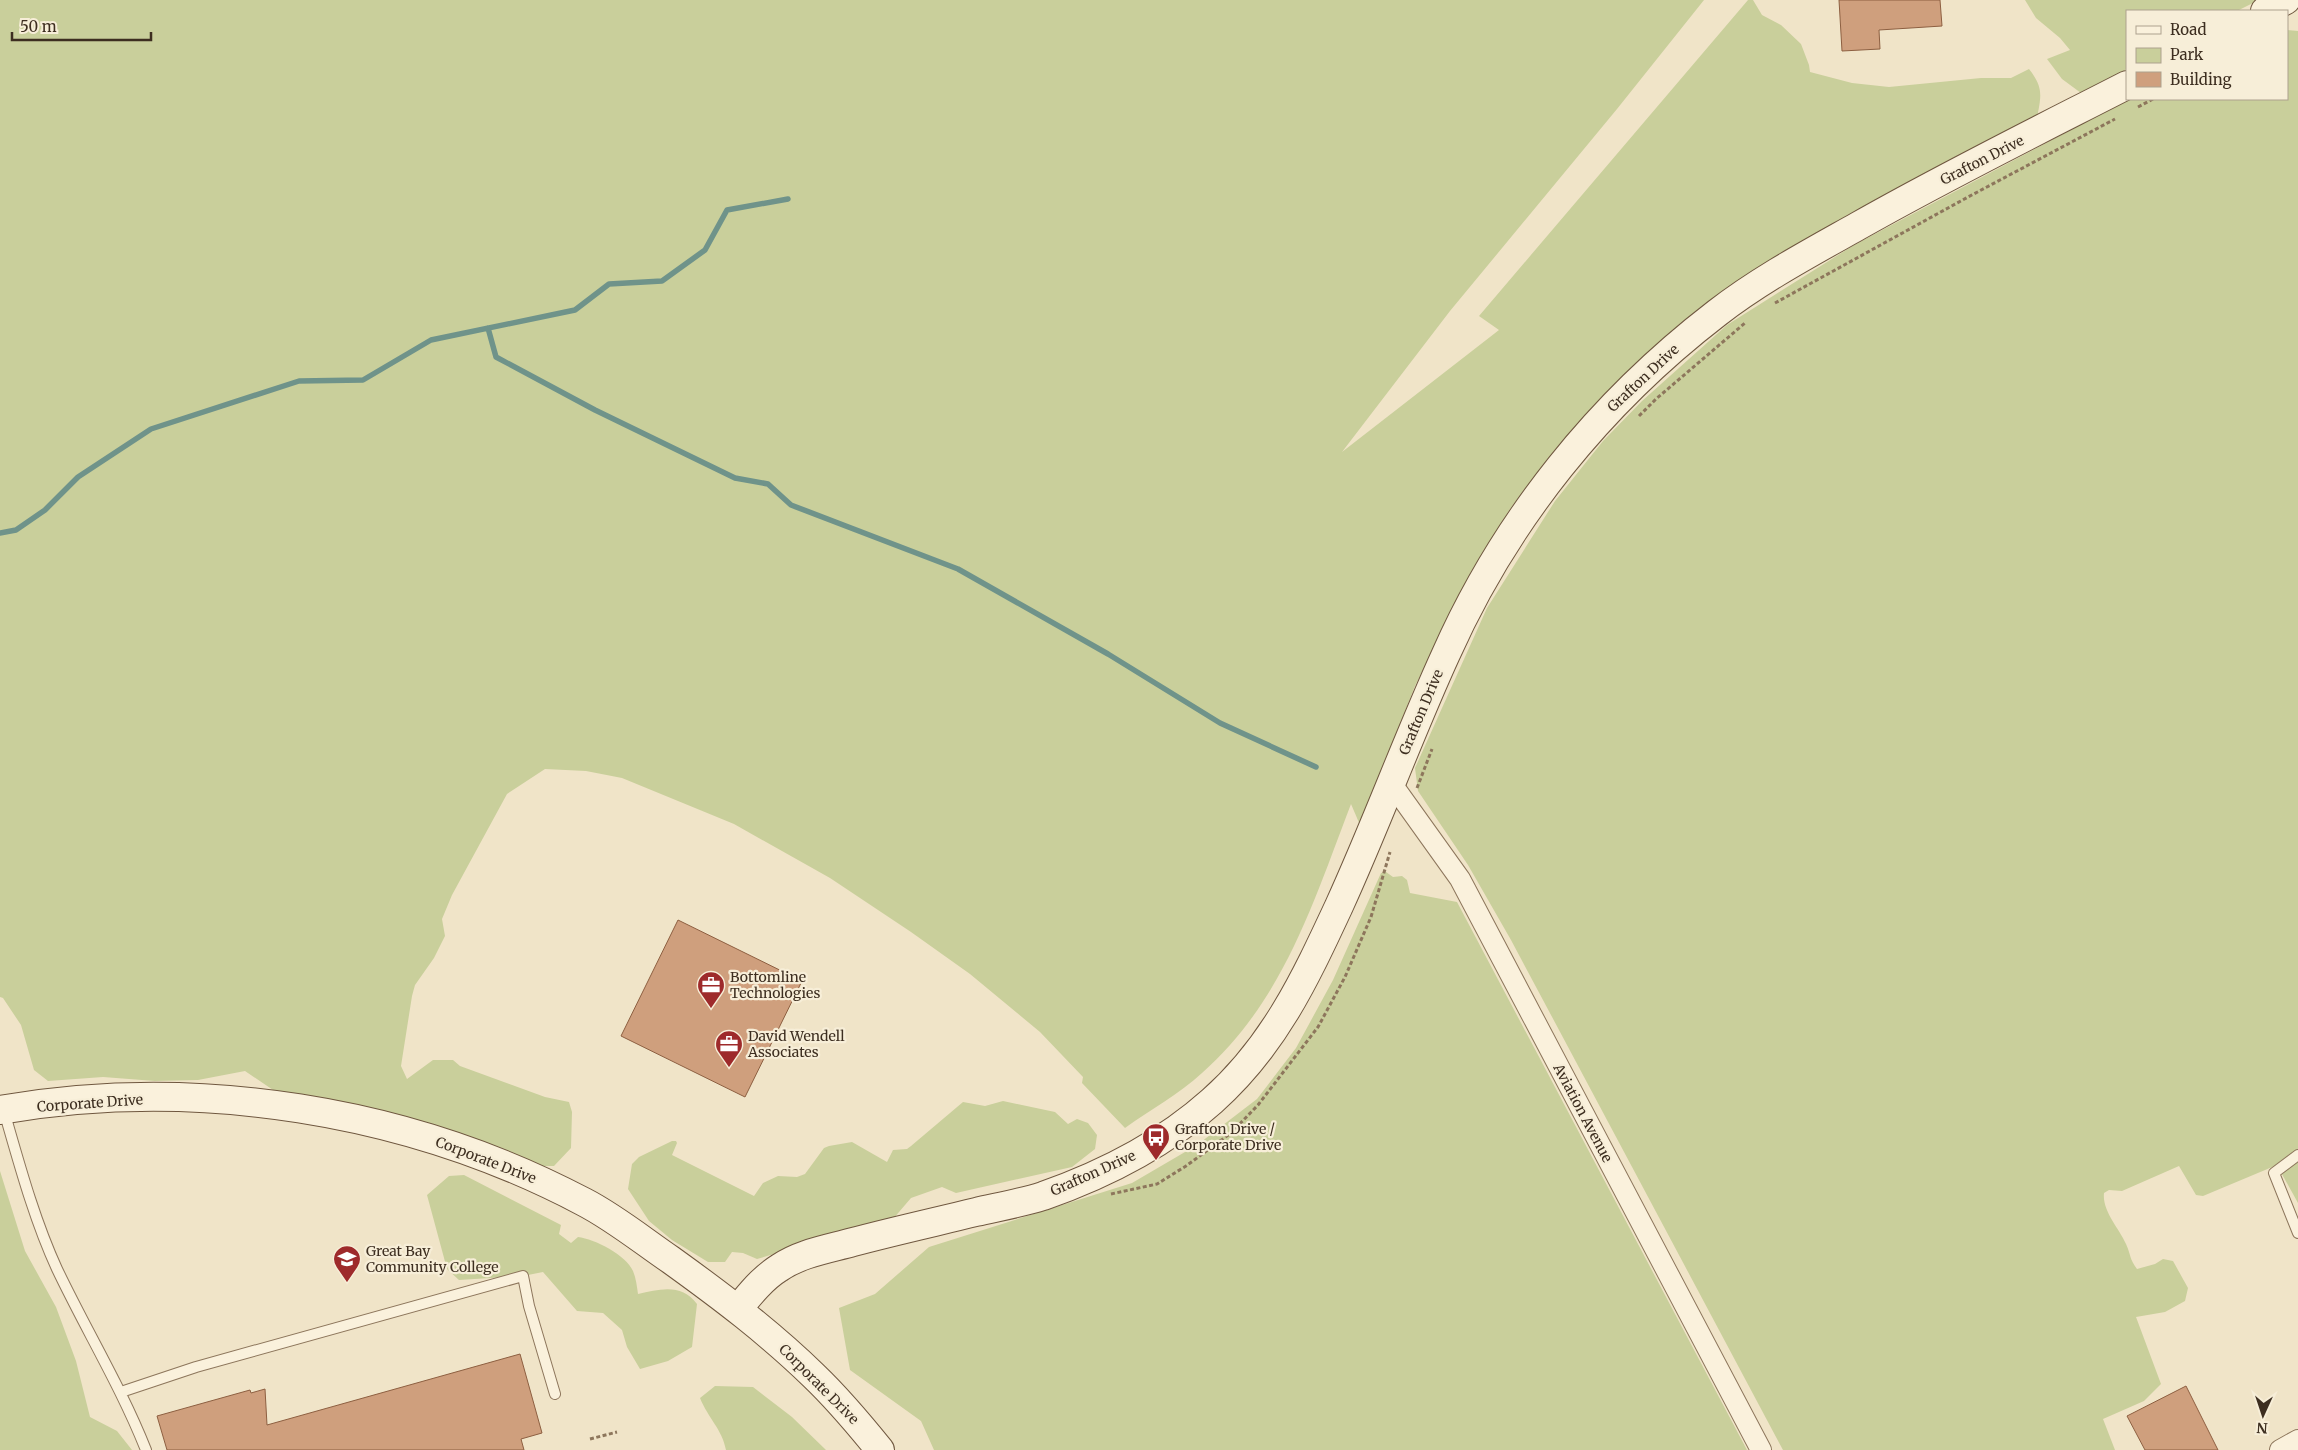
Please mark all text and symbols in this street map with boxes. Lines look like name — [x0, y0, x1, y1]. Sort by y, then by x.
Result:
scale bar — [12, 10, 151, 42]
legend — [2126, 10, 2288, 100]
text: 50 m — [20, 17, 57, 36]
text: Road — [2170, 20, 2206, 39]
text: Park — [2170, 45, 2204, 64]
text: Building — [2170, 70, 2232, 89]
street label: Grafton Drive — [1937, 131, 2027, 189]
street label: Grafton Drive — [1603, 340, 1683, 416]
street label: Grafton Drive — [1395, 666, 1447, 758]
place label: Bottomline Technologies — [730, 968, 820, 1002]
office icon: Bottomline Technologies — [696, 970, 726, 1009]
place label: David Wendell Associates — [747, 1027, 845, 1061]
office icon: David Wendell Associates — [714, 1029, 744, 1068]
street label: Aviation Avenue — [1549, 1060, 1616, 1165]
street label: Corporate Drive — [36, 1090, 144, 1116]
place label: Grafton Drive / Corporate Drive — [1175, 1120, 1281, 1154]
bus stop icon: Grafton Drive / Corporate Drive — [1141, 1122, 1171, 1161]
street label: Corporate Drive — [433, 1133, 539, 1187]
street label: Grafton Drive — [1048, 1146, 1138, 1200]
place label: Great Bay Community College — [366, 1242, 499, 1276]
school or university icon: Great Bay Community College — [332, 1244, 362, 1283]
street label: Corporate Drive — [775, 1340, 863, 1428]
north arrow — [2238, 1390, 2288, 1440]
text: N — [2256, 1419, 2268, 1437]

